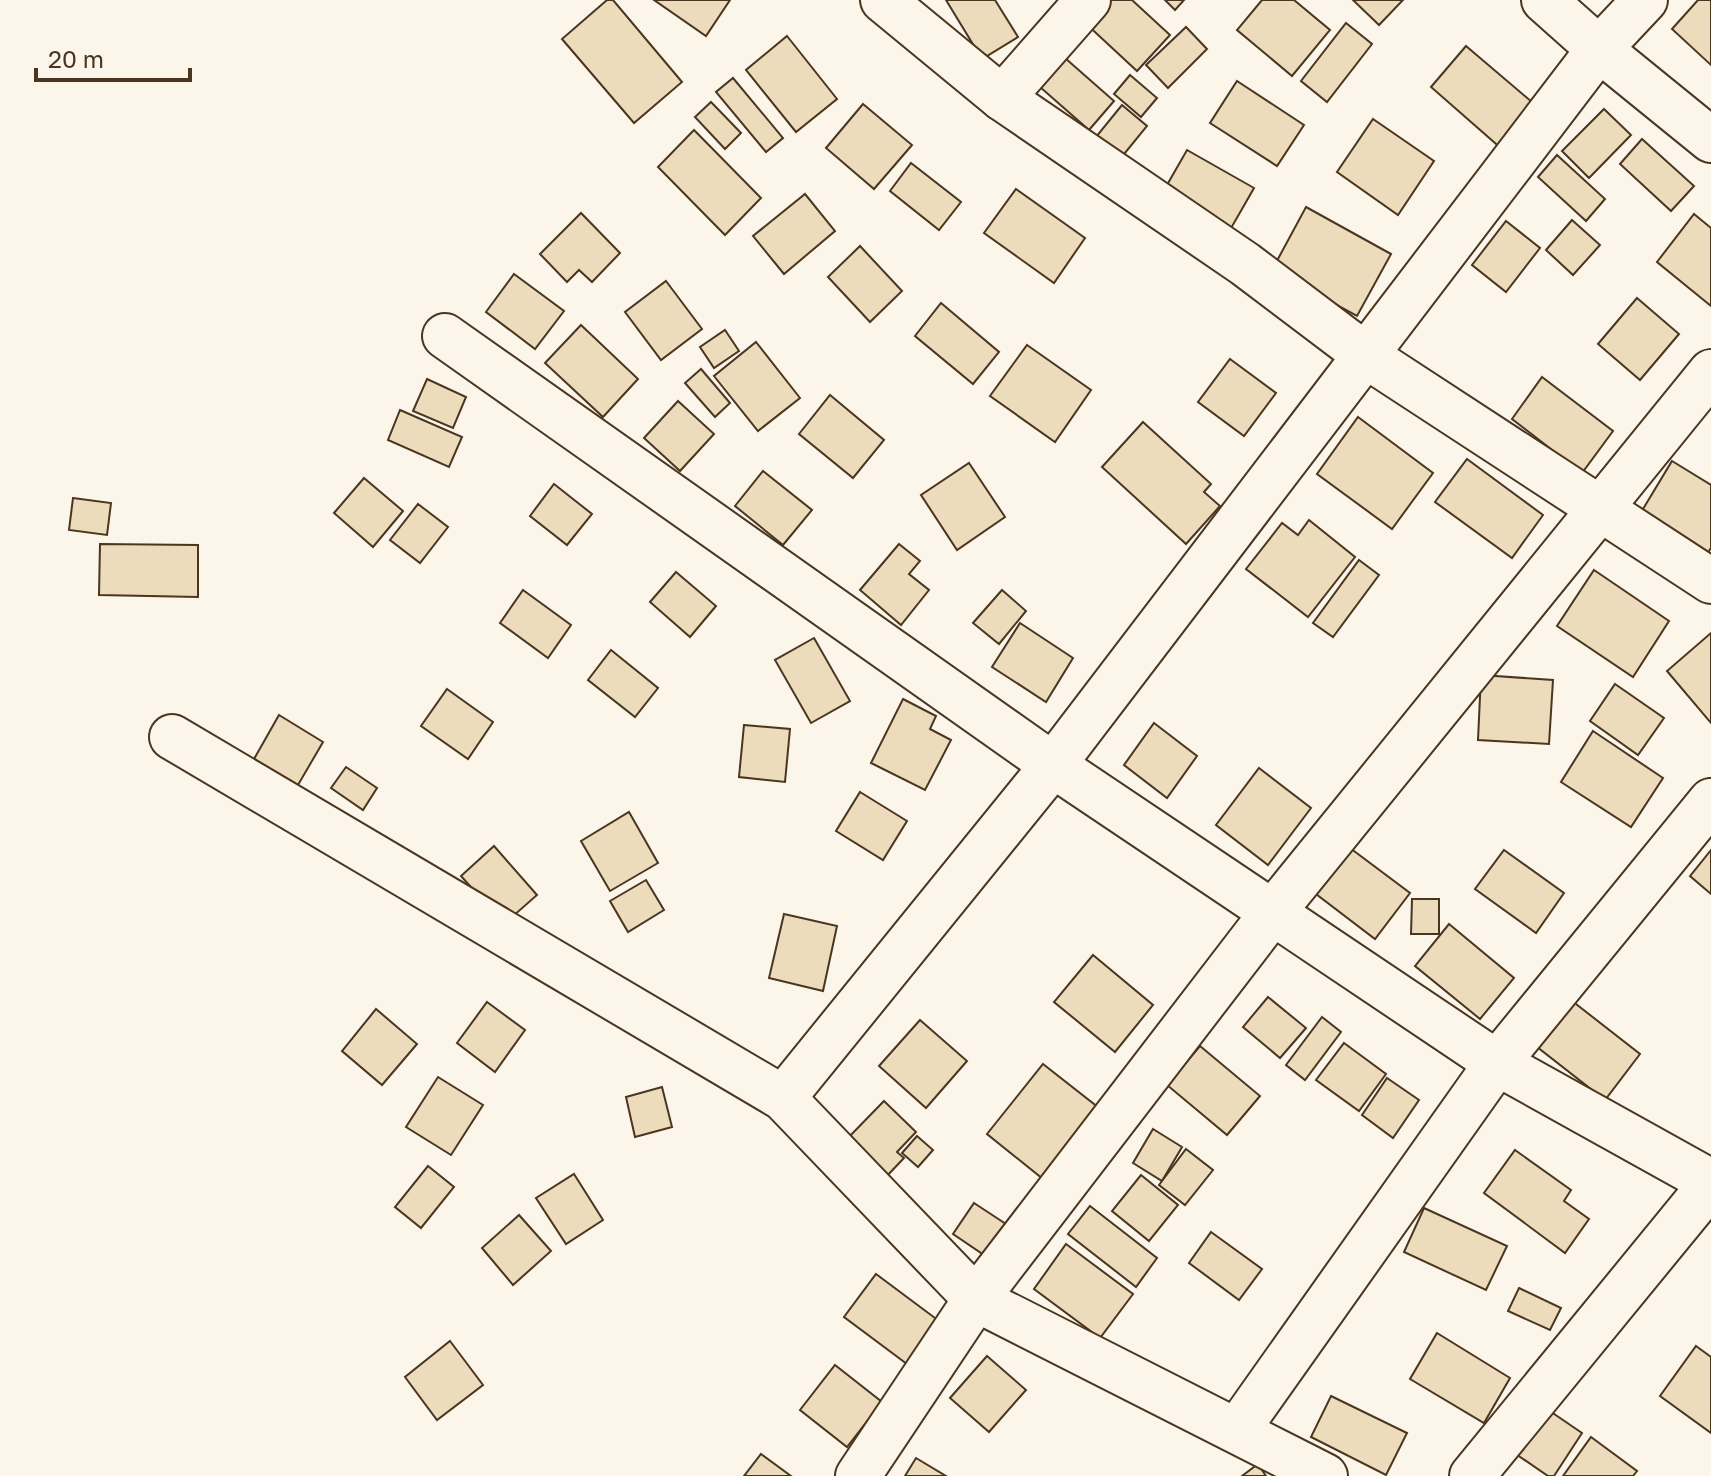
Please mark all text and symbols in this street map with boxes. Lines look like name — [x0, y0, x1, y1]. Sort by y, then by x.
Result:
scale bar — [36, 32, 190, 82]
text: 20 m — [48, 44, 104, 73]

